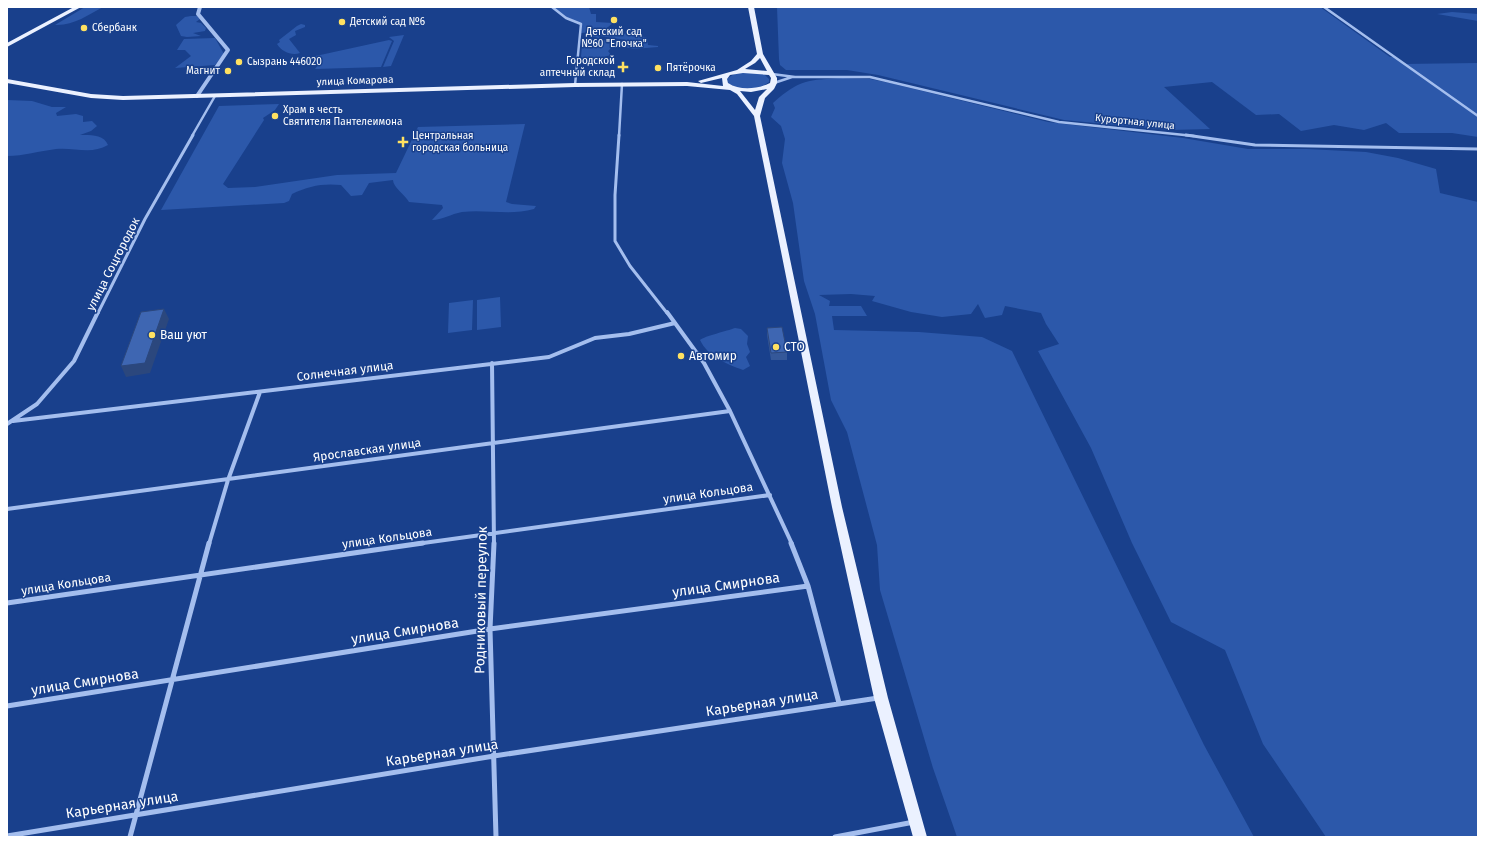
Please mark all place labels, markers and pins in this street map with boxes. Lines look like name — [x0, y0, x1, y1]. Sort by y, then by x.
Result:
marker: Детский сад №60 "Елочка" — [609, 15, 619, 25]
place label: Детский сад №6 — [349, 16, 425, 28]
marker: Детский сад №6 — [337, 17, 347, 27]
place label: Сбербанк — [92, 22, 138, 34]
marker: Сбербанк — [79, 23, 89, 33]
place label: Детский сад №60 "Елочка" — [581, 26, 647, 50]
place label: Городской аптечный склад — [540, 55, 615, 79]
place label: Сызрань 446020 — [247, 56, 322, 68]
marker: Сызрань 446020 — [234, 57, 244, 67]
place label: Пятёрочка — [666, 61, 716, 74]
marker: Городской аптечный склад — [618, 62, 628, 72]
marker: Пятёрочка — [653, 63, 663, 73]
place label: Магнит — [186, 65, 220, 77]
marker: Магнит — [223, 66, 233, 76]
place label: Храм в честь Святителя Пантелеимона — [283, 104, 402, 128]
marker: Храм в честь Святителя Пантелеимона — [270, 111, 280, 121]
place label: Центральная городская больница — [412, 130, 508, 154]
marker: Центральная городская больница — [397, 136, 409, 148]
place label: Ваш уют — [160, 328, 208, 342]
marker: Ваш уют — [147, 330, 157, 340]
place label: СТО — [784, 340, 805, 354]
marker: СТО — [771, 342, 781, 352]
place label: Автомир — [689, 349, 737, 363]
marker: Автомир — [676, 351, 686, 361]

